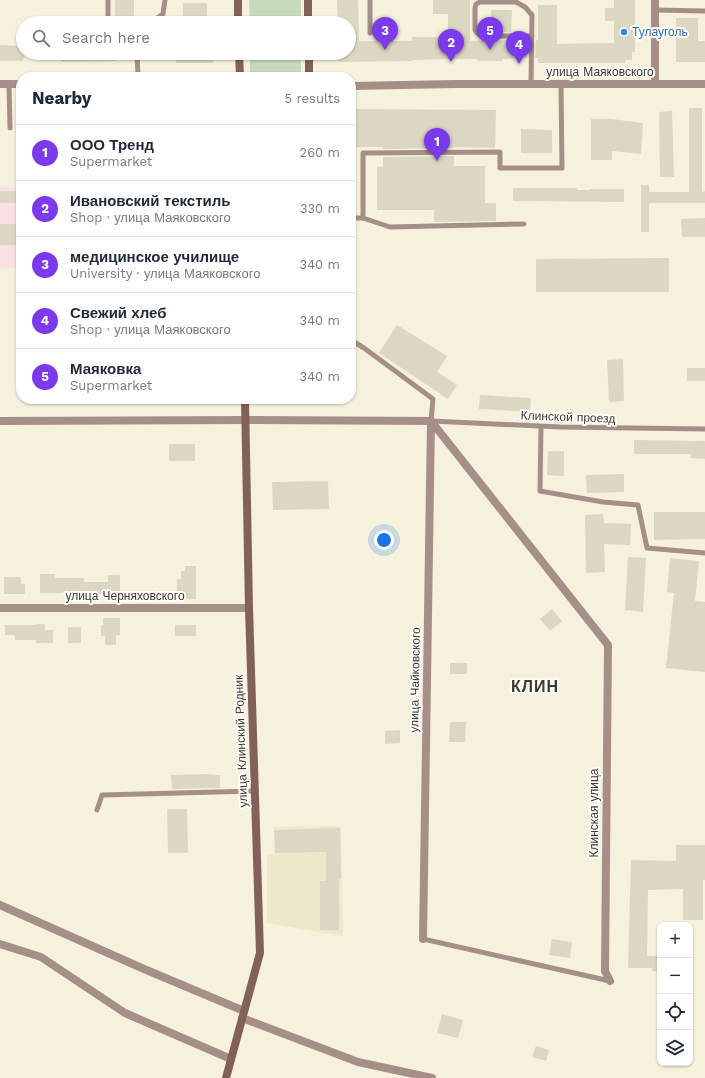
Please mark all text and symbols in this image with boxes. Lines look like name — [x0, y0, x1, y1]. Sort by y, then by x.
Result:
search box — [16, 16, 356, 60]
pin: 3 — [372, 17, 398, 50]
pin: 5 — [477, 17, 503, 50]
place label: Тулауголь — [632, 25, 688, 39]
icon: search — [30, 27, 52, 49]
marker: Тулауголь — [619, 27, 629, 37]
text: Search here — [62, 29, 150, 47]
pin: 2 — [438, 29, 464, 62]
pin: 4 — [506, 31, 532, 64]
street label: улица Маяковского — [546, 65, 654, 79]
text: Nearby — [32, 88, 91, 108]
text: 5 results — [285, 91, 340, 106]
pin: 1 — [424, 128, 450, 161]
text: ООО Тренд — [70, 136, 154, 154]
text: 1 — [42, 145, 48, 160]
text: 260 m — [300, 145, 340, 160]
text: Supermarket — [70, 154, 152, 169]
text: Ивановский текстиль — [70, 192, 230, 210]
text: 2 — [41, 201, 49, 216]
text: 330 m — [300, 201, 340, 216]
text: Shop · улица Маяковского — [70, 210, 231, 225]
text: медицинское училище — [70, 248, 239, 266]
text: 3 — [41, 257, 49, 272]
text: 340 m — [300, 257, 340, 272]
text: University · улица Маяковского — [70, 266, 260, 281]
text: Свежий хлеб — [70, 304, 166, 322]
text: 4 — [41, 313, 49, 328]
text: 340 m — [300, 313, 340, 328]
text: Shop · улица Маяковского — [70, 322, 231, 337]
text: Маяковка — [70, 360, 141, 378]
text: 5 — [41, 369, 49, 384]
text: 340 m — [300, 369, 340, 384]
text: Supermarket — [70, 378, 152, 393]
street label: Клинской проезд — [520, 408, 616, 426]
your location — [374, 530, 394, 550]
street label: улица Черняховского — [65, 589, 185, 603]
street label: улица Чайковского — [407, 627, 423, 733]
street label: улица Клинский Родник — [232, 674, 250, 808]
district label: КЛИН — [511, 677, 559, 696]
street label: Клинская улица — [587, 768, 601, 858]
map controls — [657, 922, 693, 1066]
button: + — [657, 922, 693, 958]
button: − — [657, 958, 693, 994]
button: locate — [657, 994, 693, 1030]
button: layers — [657, 1030, 693, 1066]

